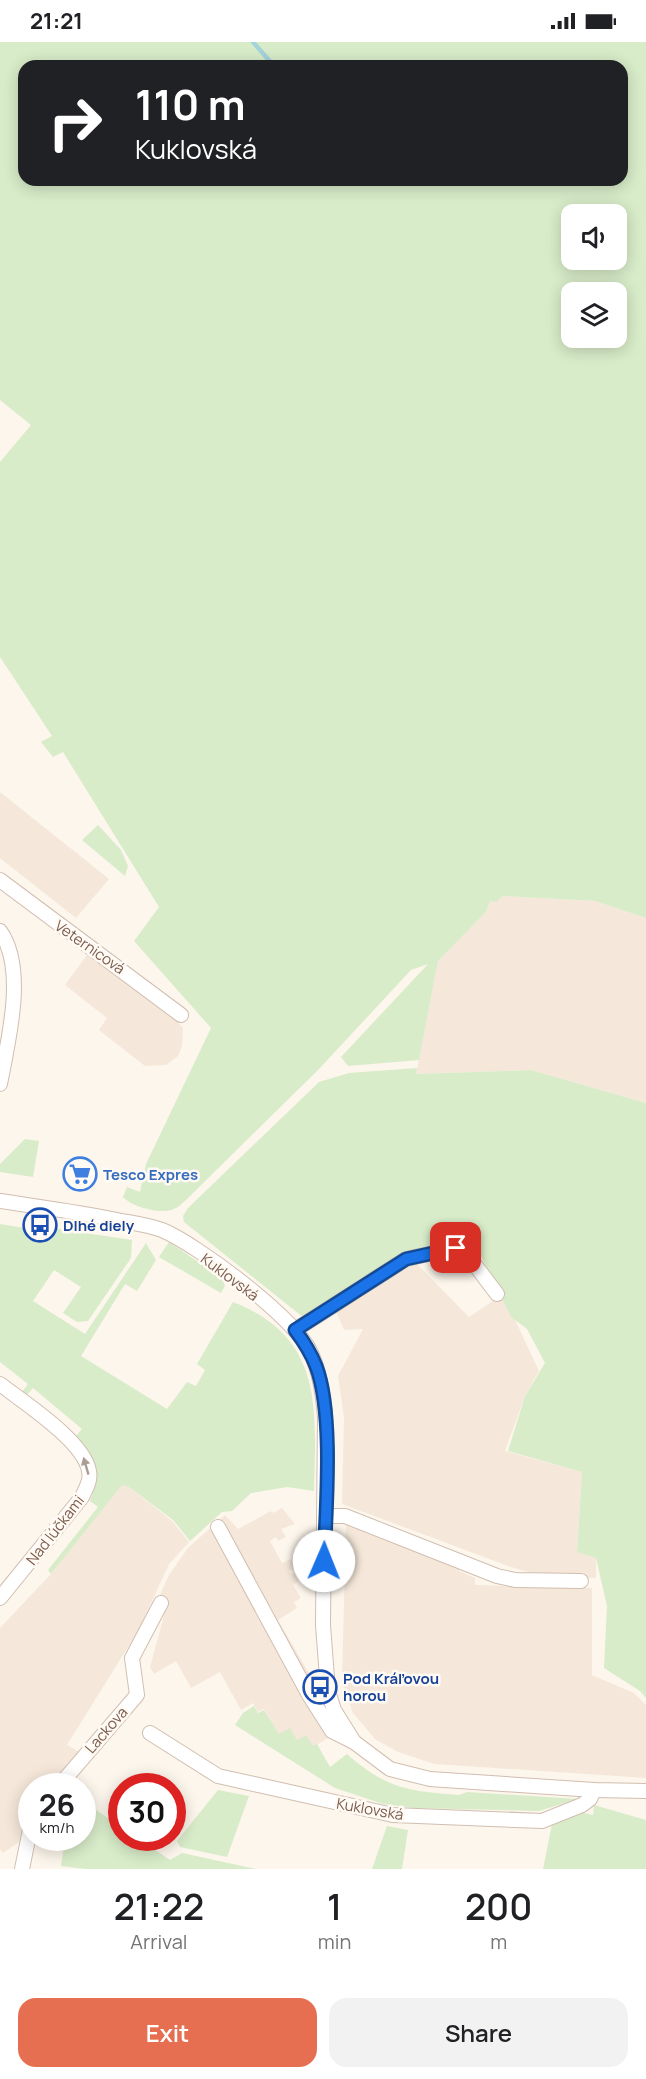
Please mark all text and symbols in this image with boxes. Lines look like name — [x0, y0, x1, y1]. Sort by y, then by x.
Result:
text: 21:21 — [30, 6, 83, 36]
text: 110 m — [135, 75, 246, 133]
icon: right — [36, 84, 114, 162]
text: Kuklovská — [135, 130, 257, 167]
map controls — [561, 204, 627, 348]
button: sound — [561, 204, 627, 270]
button: layers — [561, 282, 627, 348]
street label: Veternicová — [51, 915, 129, 979]
supermarket icon: Tesco Expres — [62, 1156, 98, 1192]
place label: Tesco Expres — [103, 1164, 198, 1185]
bus stop icon: Dlhé diely — [22, 1207, 58, 1243]
place label: Dlhé diely — [63, 1215, 135, 1236]
pin — [430, 1222, 481, 1273]
icon: arrive — [439, 1231, 472, 1264]
street label: Kuklovská — [197, 1248, 263, 1306]
one-way arrow — [81, 1457, 90, 1475]
street label: Nad lúčkami — [21, 1491, 89, 1569]
position arrow — [292, 1529, 356, 1593]
place label: Pod Kráľovou horou — [343, 1668, 439, 1706]
bus stop icon: Pod Kráľovou horou — [302, 1669, 338, 1705]
street label: Lackova — [80, 1702, 132, 1758]
speed limit sign: 30 — [108, 1773, 186, 1851]
text: 26 — [39, 1784, 75, 1825]
street label: Kuklovská — [335, 1793, 405, 1825]
text: km/h — [40, 1817, 74, 1838]
text: 21:22 — [114, 1882, 204, 1931]
text: 1 — [327, 1882, 342, 1931]
text: 200 — [465, 1882, 532, 1931]
text: Arrival — [130, 1928, 187, 1955]
text: min — [318, 1928, 351, 1955]
text: m — [490, 1928, 507, 1955]
button: Exit — [18, 1998, 317, 2067]
button: Share — [329, 1998, 628, 2067]

